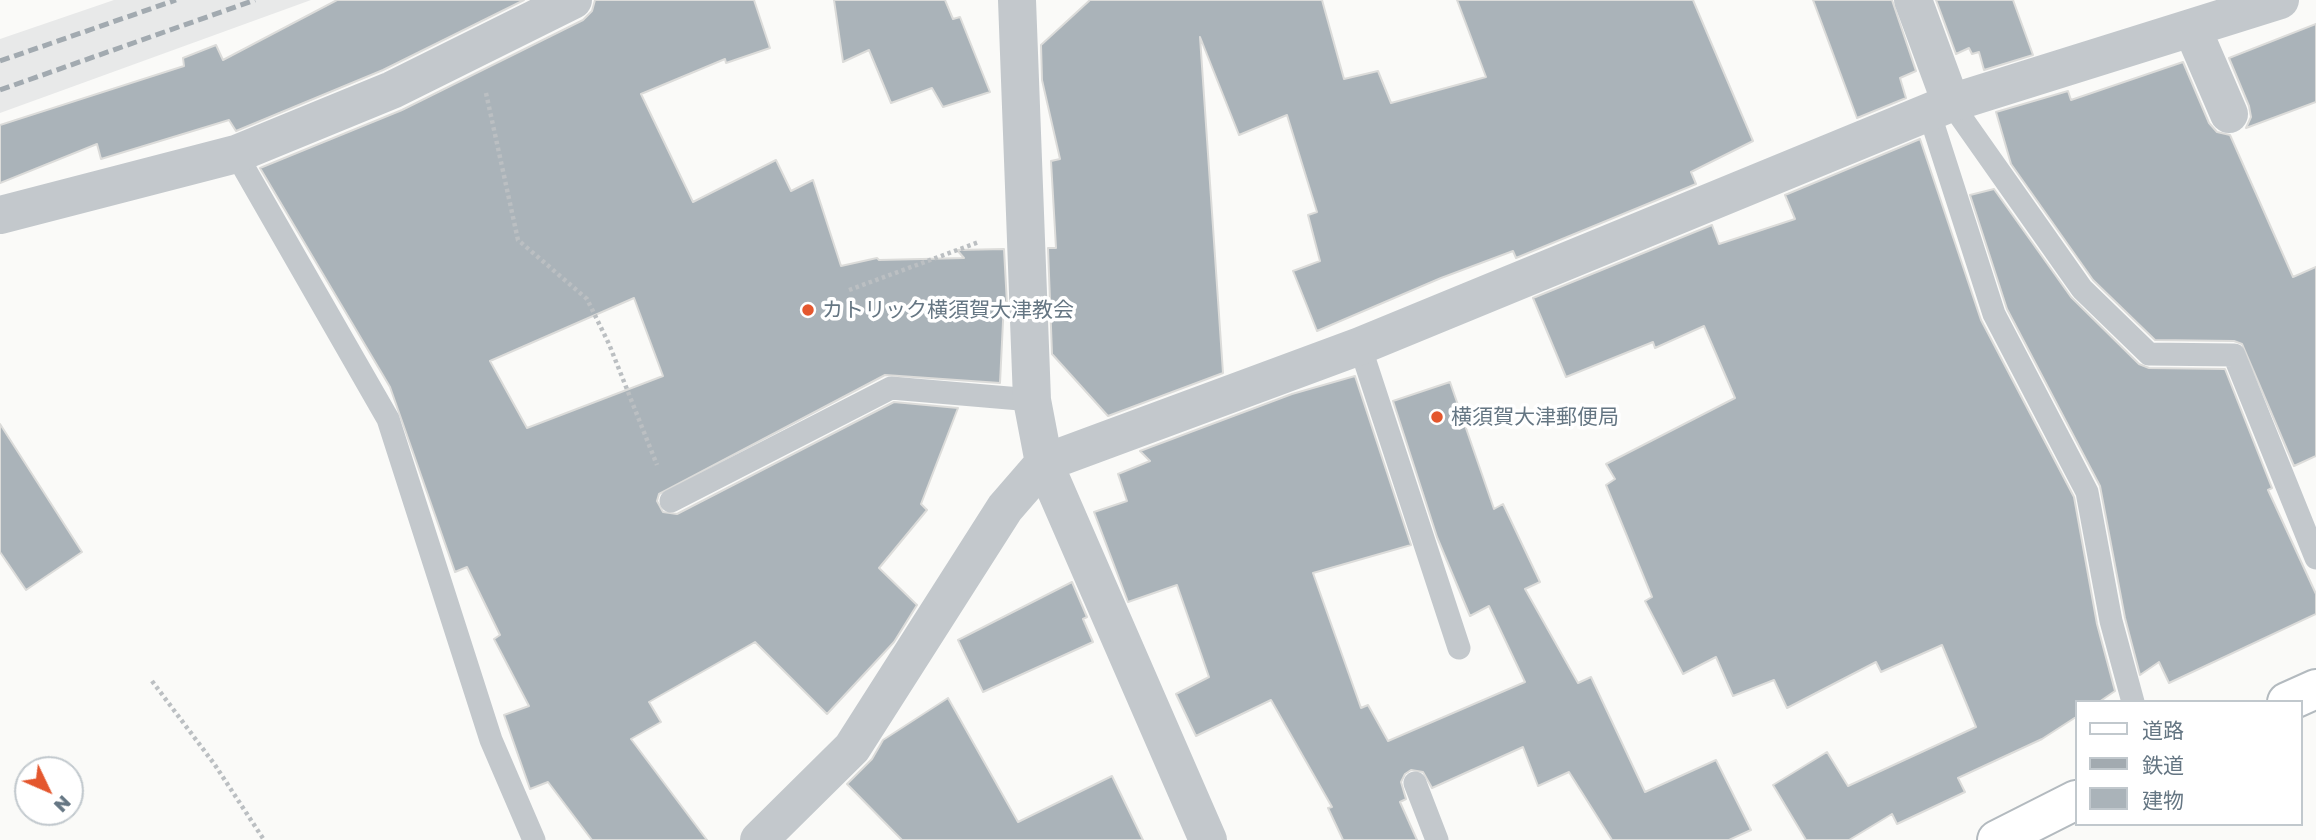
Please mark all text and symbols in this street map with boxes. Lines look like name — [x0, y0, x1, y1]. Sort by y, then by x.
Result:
place label: カトリック横須賀大津教会 — [822, 297, 1074, 323]
marker: カトリック横須賀大津教会 — [800, 302, 816, 318]
place label: 横須賀大津郵便局 — [1451, 404, 1619, 430]
marker: 横須賀大津郵便局 — [1429, 409, 1445, 425]
legend — [2074, 700, 2302, 826]
text: 道路 — [2142, 717, 2184, 743]
text: 鉄道 — [2142, 752, 2184, 778]
north arrow — [14, 756, 84, 826]
text: 建物 — [2142, 787, 2184, 813]
text: N — [50, 791, 76, 818]

